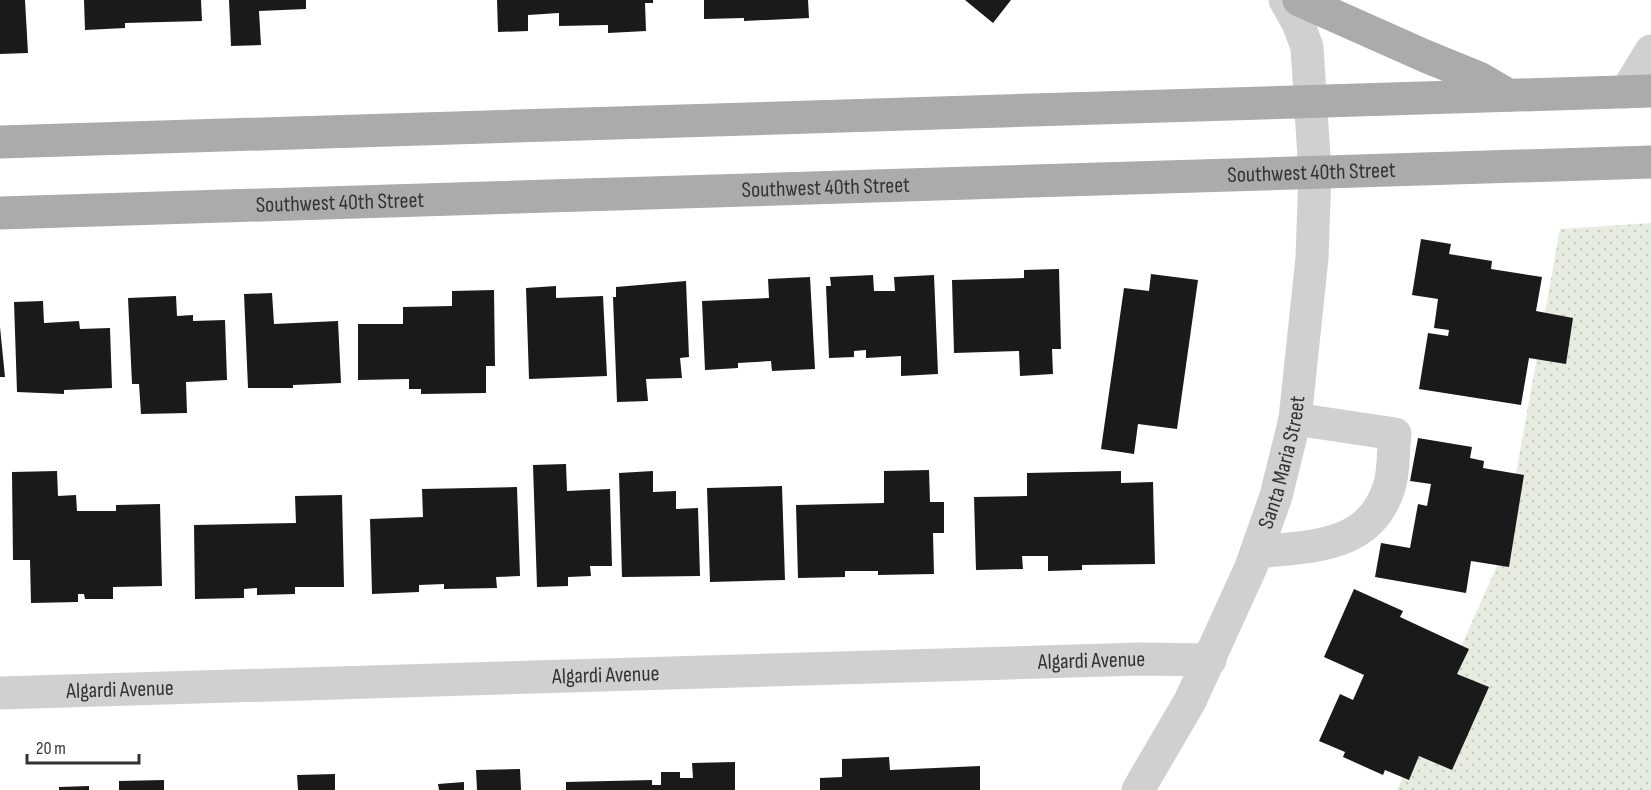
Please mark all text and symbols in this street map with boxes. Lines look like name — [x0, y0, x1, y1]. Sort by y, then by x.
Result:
street label: Southwest 40th Street — [1227, 156, 1396, 189]
street label: Southwest 40th Street — [741, 171, 910, 204]
street label: Southwest 40th Street — [255, 186, 425, 219]
street label: Santa Maria Street — [1252, 394, 1311, 532]
street label: Algardi Avenue — [1036, 645, 1145, 676]
street label: Algardi Avenue — [551, 660, 660, 690]
street label: Algardi Avenue — [65, 674, 174, 705]
scale bar — [27, 727, 140, 765]
text: 20 m — [36, 738, 66, 759]

